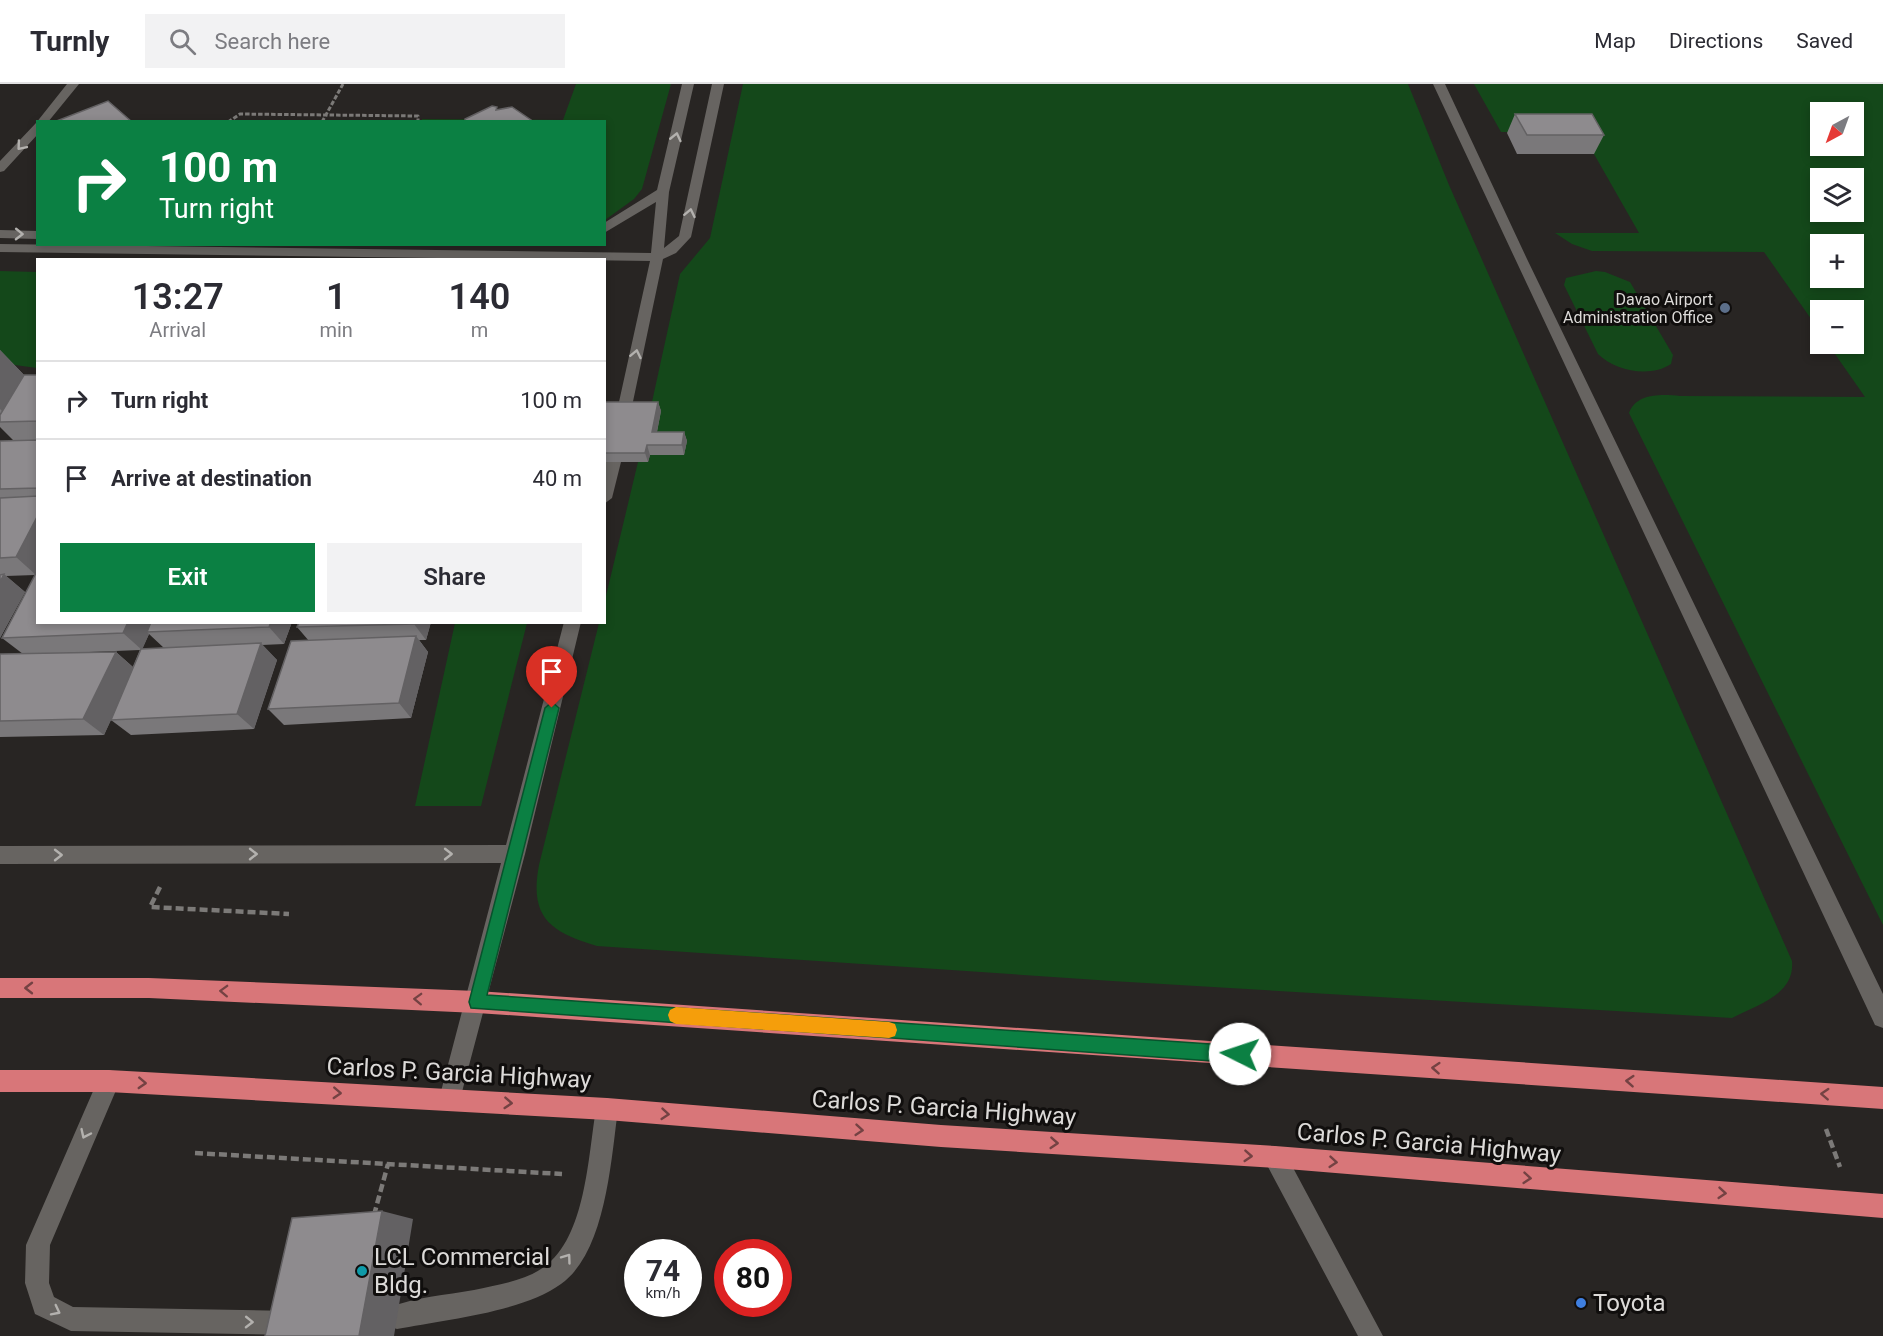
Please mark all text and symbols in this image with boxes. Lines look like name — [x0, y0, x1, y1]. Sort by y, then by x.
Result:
search box — [145, 14, 565, 68]
text: Turnly — [30, 25, 109, 58]
icon: search — [166, 25, 199, 58]
text: Search here — [214, 29, 330, 54]
text: Map — [1594, 29, 1636, 53]
text: Directions — [1669, 29, 1763, 53]
text: Saved — [1796, 29, 1853, 53]
north arrow — [1810, 102, 1864, 156]
map controls — [1810, 102, 1864, 354]
one-way arrow — [668, 132, 681, 142]
one-way arrow — [17, 139, 28, 150]
text: 100 m — [159, 143, 278, 192]
icon: right — [60, 144, 138, 222]
button: layers — [1810, 168, 1864, 222]
text: Turn right — [159, 193, 274, 225]
one-way arrow — [682, 209, 695, 219]
one-way arrow — [14, 228, 23, 240]
button: + — [1810, 234, 1864, 288]
text: 13:27 — [132, 276, 224, 318]
text: 1 — [326, 276, 346, 318]
text: 140 — [449, 276, 510, 318]
place label: Davao Airport Administration Office — [1563, 290, 1713, 327]
button: − — [1810, 300, 1864, 354]
marker: Davao Airport Administration Office — [1718, 301, 1732, 315]
text: Arrival — [149, 318, 206, 342]
text: min — [319, 318, 353, 342]
text: m — [471, 318, 488, 342]
one-way arrow — [629, 350, 642, 360]
icon: right — [60, 384, 93, 417]
text: Turn right — [111, 388, 208, 413]
text: 100 m — [520, 388, 582, 413]
icon: arrive — [60, 462, 93, 495]
text: Arrive at destination — [111, 466, 312, 491]
text: 40 m — [533, 466, 582, 491]
button: Exit — [60, 543, 315, 612]
button: Share — [327, 543, 582, 612]
pin — [526, 646, 577, 708]
icon: arrive — [535, 655, 568, 688]
one-way arrow — [249, 848, 258, 860]
one-way arrow — [444, 848, 453, 860]
one-way arrow — [54, 849, 63, 861]
one-way arrow — [24, 982, 33, 994]
one-way arrow — [219, 985, 228, 998]
one-way arrow — [414, 993, 423, 1006]
position arrow — [1208, 1022, 1272, 1086]
street label: Carlos P. Garcia Highway — [326, 1052, 593, 1094]
one-way arrow — [1431, 1062, 1440, 1075]
one-way arrow — [1626, 1075, 1635, 1088]
one-way arrow — [138, 1076, 147, 1089]
street label: Carlos P. Garcia Highway — [811, 1085, 1078, 1131]
one-way arrow — [333, 1087, 342, 1100]
one-way arrow — [1820, 1088, 1829, 1101]
one-way arrow — [504, 1096, 513, 1109]
one-way arrow — [660, 1107, 670, 1120]
street label: Carlos P. Garcia Highway — [1296, 1118, 1563, 1169]
one-way arrow — [855, 1123, 864, 1136]
one-way arrow — [80, 1128, 92, 1139]
one-way arrow — [1049, 1137, 1058, 1150]
one-way arrow — [1244, 1149, 1253, 1162]
one-way arrow — [1328, 1155, 1338, 1168]
one-way arrow — [1523, 1171, 1532, 1184]
one-way arrow — [1717, 1187, 1726, 1200]
speed limit sign: 80 — [714, 1239, 792, 1317]
place label: LCL Commercial Bldg. — [374, 1243, 550, 1299]
text: 74 — [646, 1253, 680, 1288]
one-way arrow — [560, 1254, 571, 1265]
marker: LCL Commercial Bldg. — [355, 1264, 369, 1278]
text: km/h — [645, 1284, 681, 1302]
place label: Toyota — [1593, 1289, 1665, 1317]
marker: Toyota — [1574, 1296, 1588, 1310]
one-way arrow — [50, 1304, 60, 1315]
one-way arrow — [245, 1316, 254, 1328]

